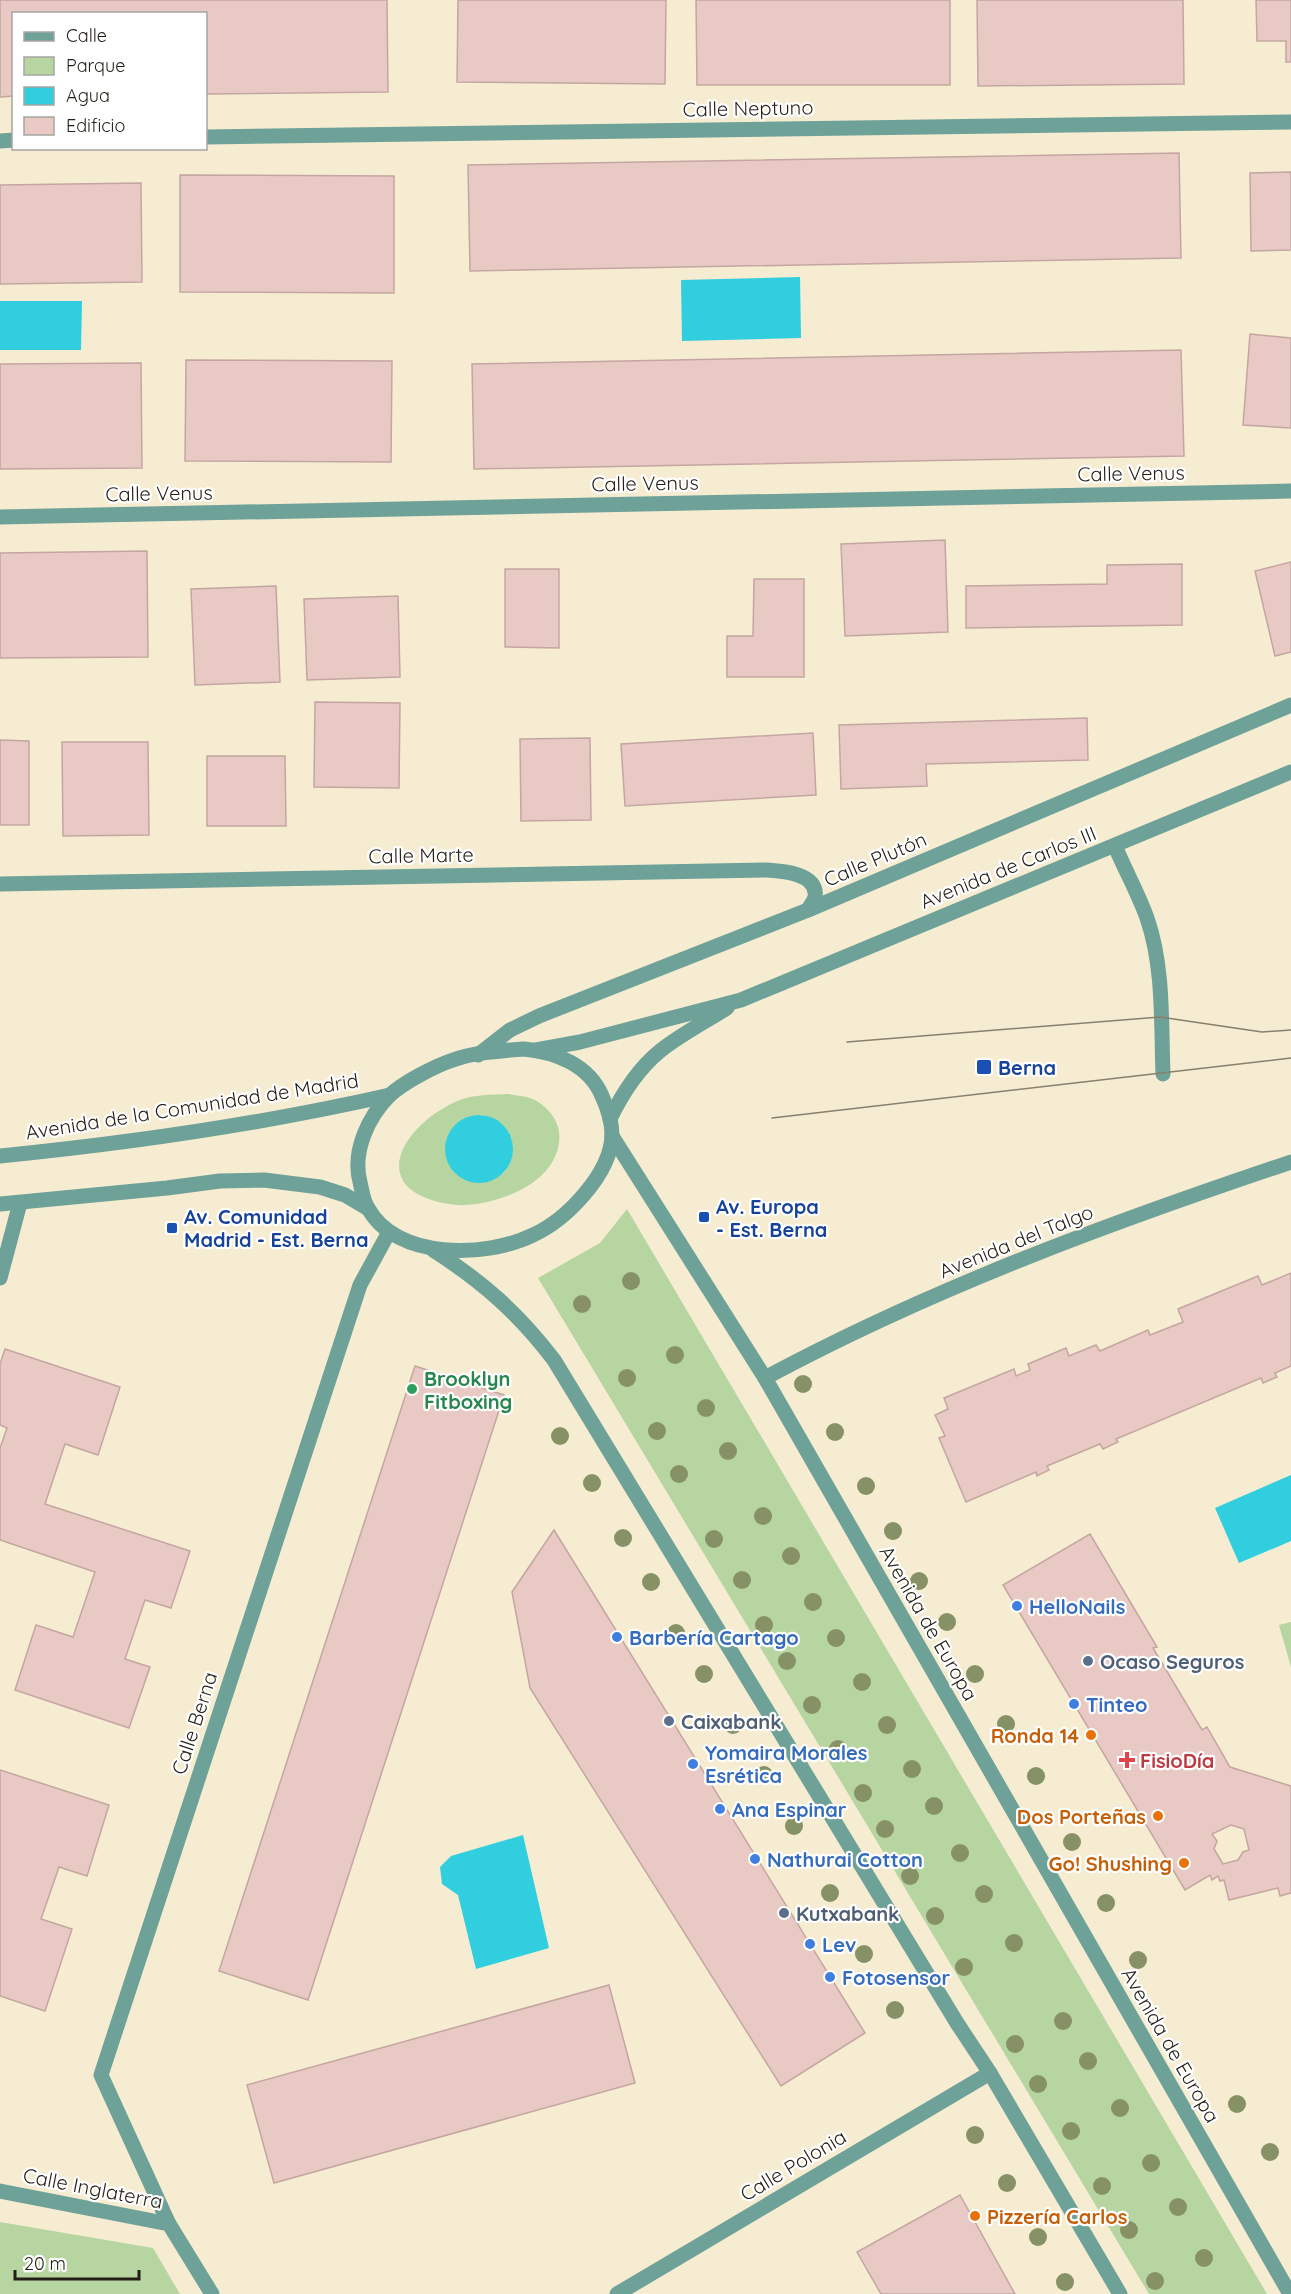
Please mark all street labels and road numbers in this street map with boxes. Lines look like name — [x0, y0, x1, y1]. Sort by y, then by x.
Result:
street label: Calle Neptuno — [682, 94, 814, 122]
street label: Calle Venus — [1077, 460, 1185, 486]
street label: Calle Venus — [591, 470, 699, 496]
street label: Calle Venus — [105, 480, 213, 506]
street label: Avenida de Carlos III — [916, 820, 1100, 914]
street label: Calle Plutón — [820, 826, 930, 892]
street label: Calle Marte — [368, 842, 474, 868]
street label: Avenida de la Comunidad de Madrid — [24, 1067, 360, 1145]
street label: Avenida del Talgo — [935, 1199, 1097, 1283]
street label: Avenida de Europa — [874, 1541, 984, 1705]
street label: Calle Berna — [166, 1668, 222, 1778]
street label: Avenida de Europa — [1116, 1963, 1226, 2127]
street label: Calle Polonia — [735, 2124, 851, 2206]
street label: Calle Inglaterra — [21, 2162, 165, 2214]

